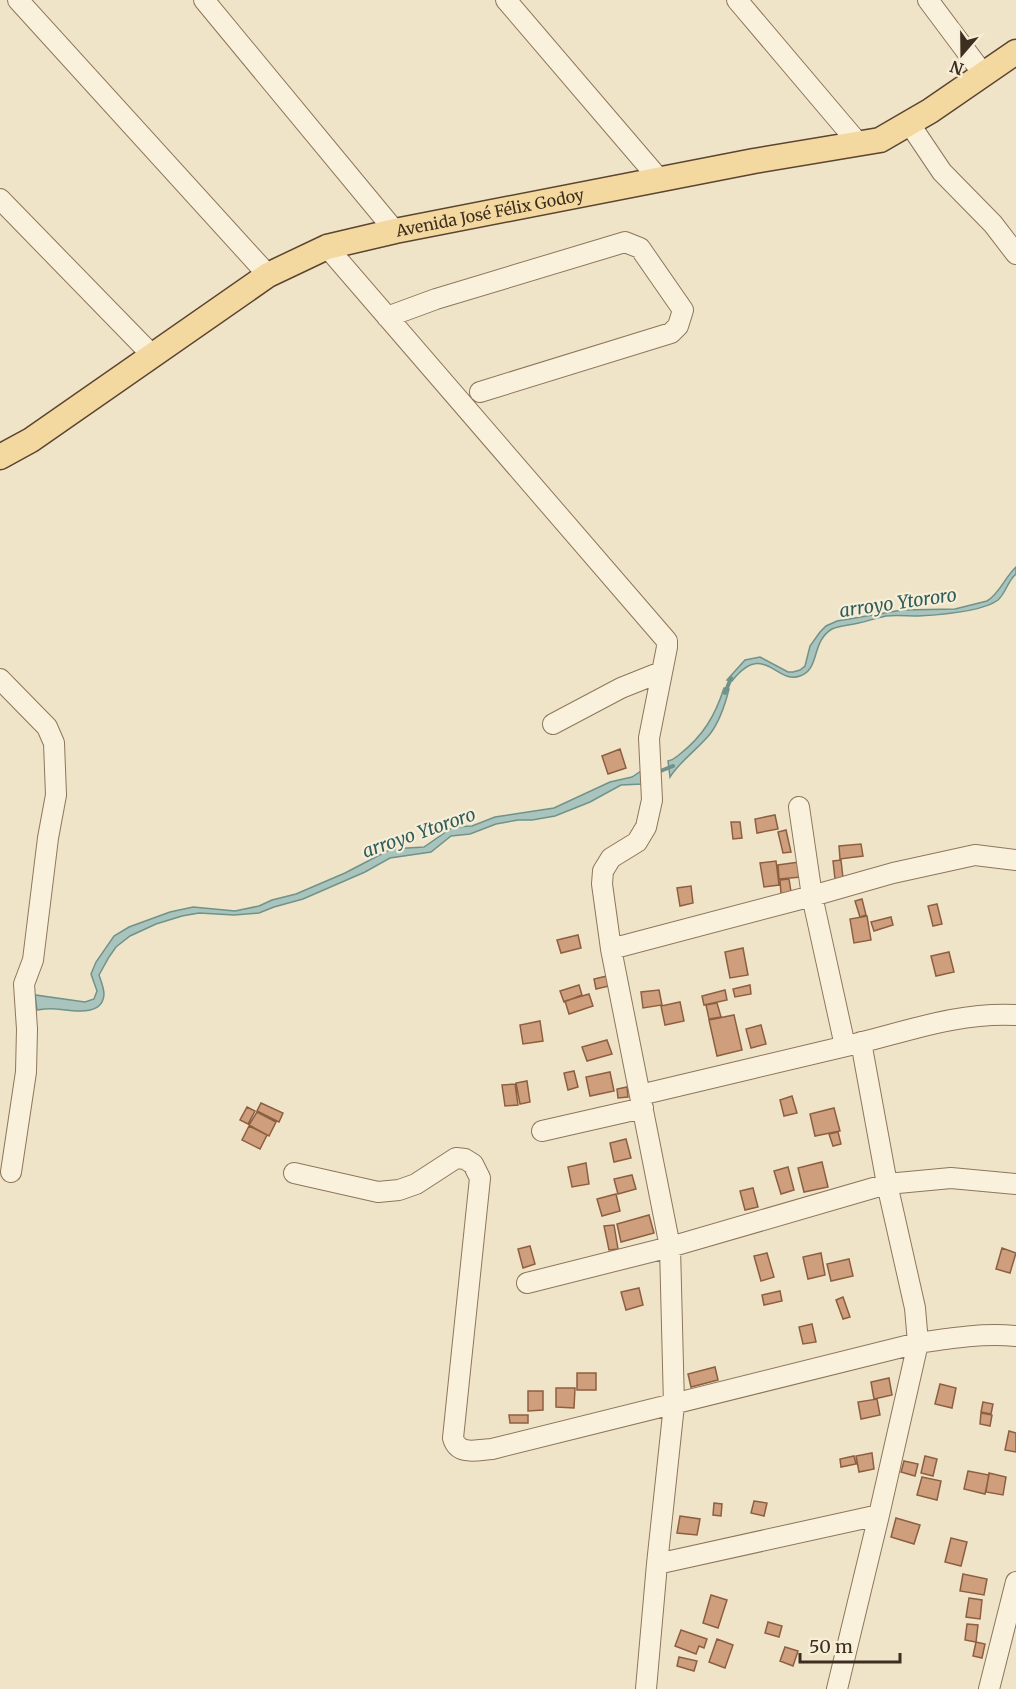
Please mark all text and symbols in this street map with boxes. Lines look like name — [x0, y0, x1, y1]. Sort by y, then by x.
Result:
north arrow — [932, 24, 992, 84]
text: N — [947, 56, 966, 80]
street label: Avenida José Félix Godoy — [393, 184, 586, 241]
water label: arroyo Ytororo — [838, 583, 958, 622]
water label: arroyo Ytororo — [359, 802, 479, 863]
scale bar — [800, 1626, 900, 1664]
text: 50 m — [809, 1635, 853, 1658]

